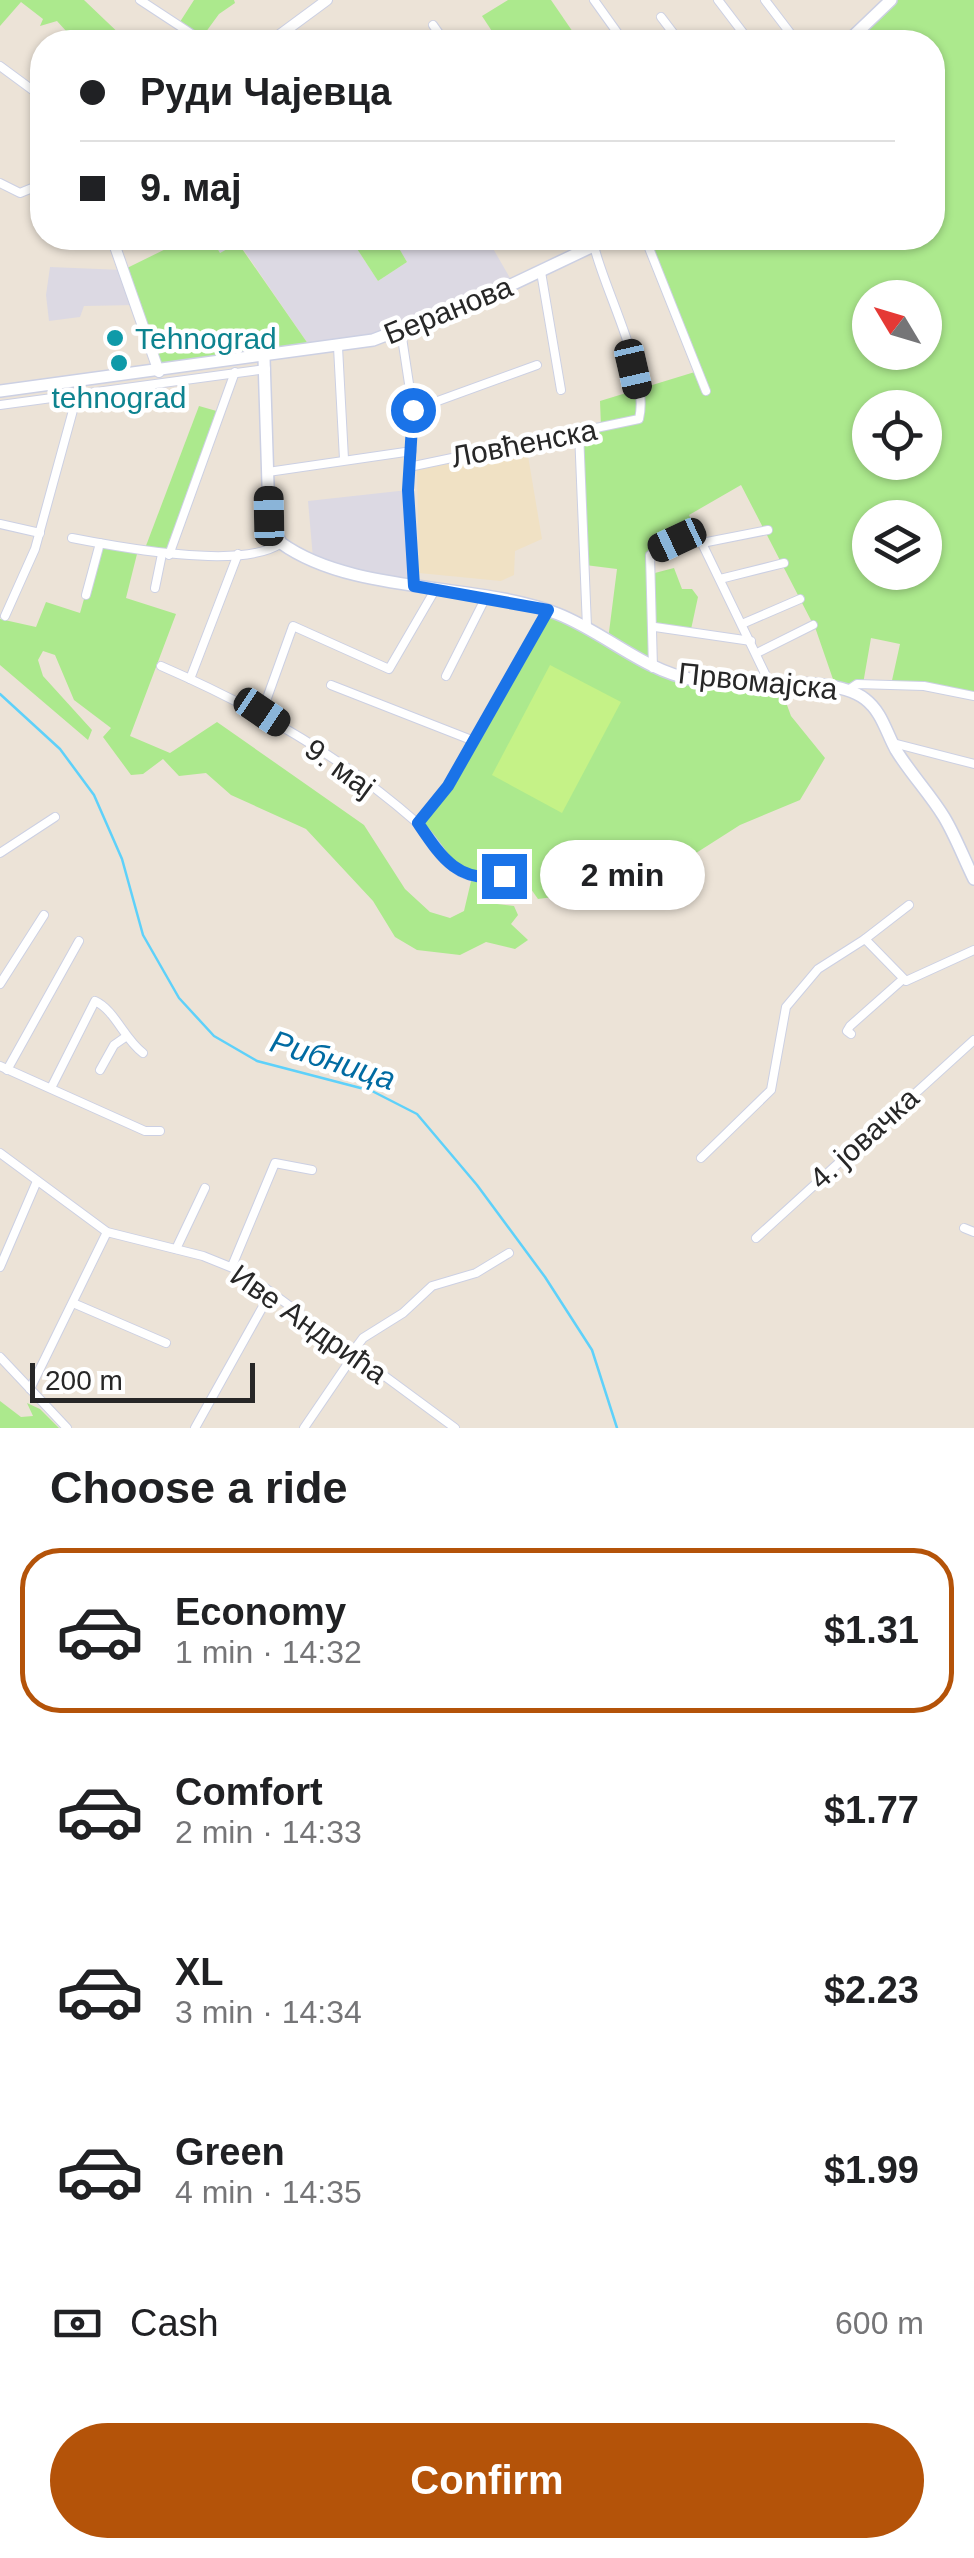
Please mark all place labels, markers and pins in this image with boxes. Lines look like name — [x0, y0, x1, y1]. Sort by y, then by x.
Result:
place label: Tehnograd — [135, 322, 277, 355]
marker: Tehnograd — [104, 327, 126, 349]
marker: tehnograd — [108, 352, 130, 374]
place label: tehnograd — [51, 381, 187, 414]

